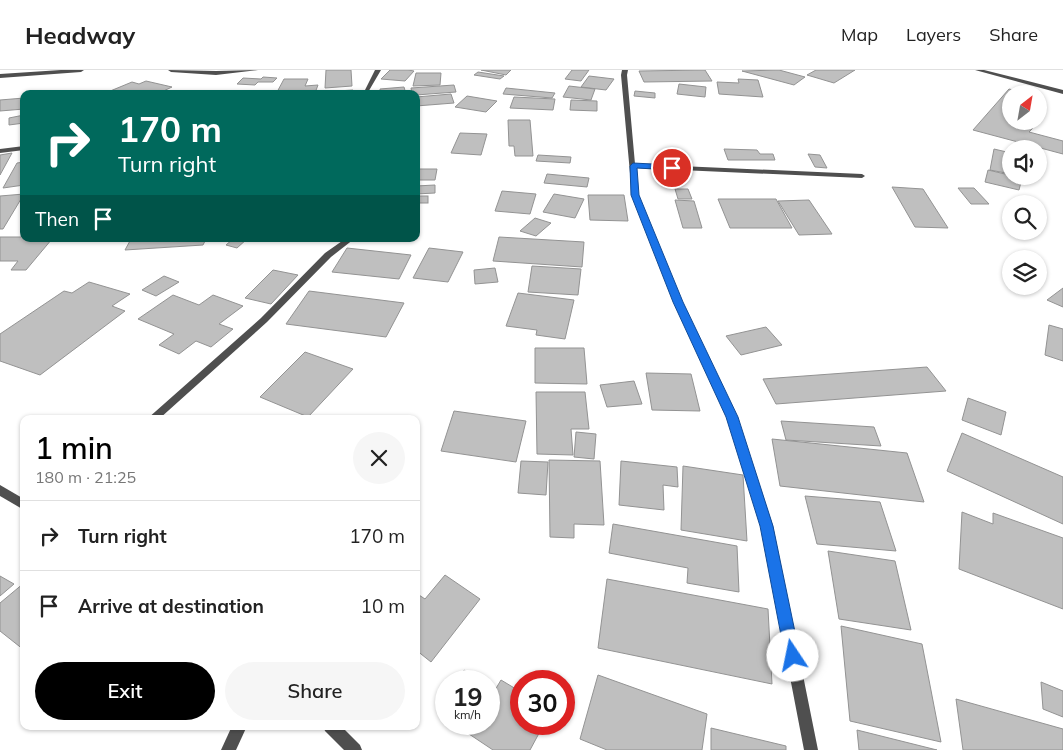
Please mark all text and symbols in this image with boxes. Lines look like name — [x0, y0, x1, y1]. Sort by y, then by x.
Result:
text: Headway — [25, 20, 135, 50]
text: Map — [841, 23, 878, 46]
text: Layers — [906, 23, 961, 46]
text: Share — [989, 23, 1038, 46]
north arrow — [1002, 85, 1048, 130]
map controls — [1002, 85, 1047, 295]
text: 170 m — [118, 107, 222, 151]
icon: right — [35, 110, 100, 175]
button: sound — [1002, 140, 1047, 185]
pin — [651, 147, 693, 189]
text: Turn right — [118, 150, 216, 178]
icon: arrive — [658, 154, 686, 182]
button: search — [1002, 195, 1047, 240]
icon: arrive — [89, 205, 117, 233]
text: Then — [35, 207, 79, 231]
button: layers — [1002, 250, 1047, 295]
text: 1 min — [35, 429, 113, 467]
button: close — [353, 432, 405, 484]
text: 180 m · 21:25 — [35, 467, 136, 487]
icon: right — [35, 522, 63, 550]
text: Turn right — [78, 524, 167, 548]
text: 170 m — [349, 524, 405, 548]
icon: arrive — [35, 592, 63, 620]
text: Arrive at destination — [78, 594, 264, 618]
text: 10 m — [361, 594, 405, 618]
position arrow — [766, 629, 818, 681]
button: Exit — [35, 662, 215, 720]
button: Share — [225, 662, 405, 720]
speed limit sign: 30 — [510, 670, 575, 735]
text: 19 — [452, 681, 483, 712]
text: km/h — [454, 707, 481, 722]

